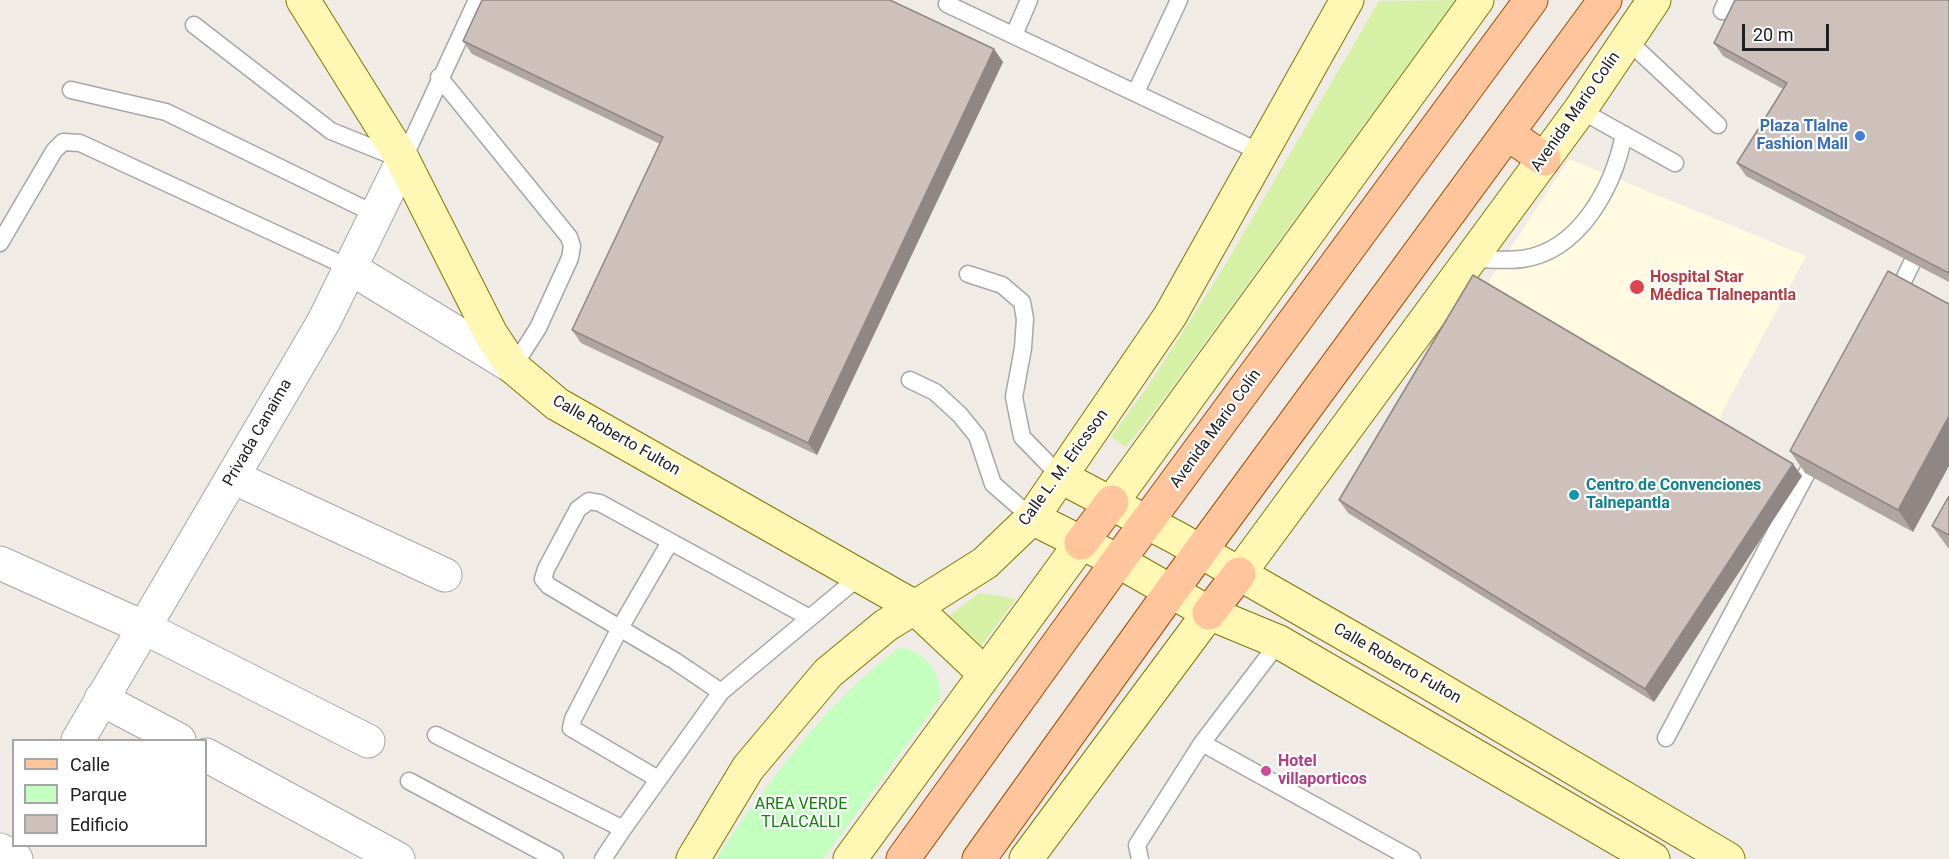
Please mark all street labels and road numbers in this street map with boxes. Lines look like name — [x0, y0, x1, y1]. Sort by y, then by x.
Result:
street label: Avenida Mario Colín — [1527, 48, 1625, 176]
street label: Avenida Mario Colín — [1167, 366, 1265, 492]
street label: Privada Canaima — [220, 376, 296, 490]
street label: Calle Roberto Fulton — [549, 392, 683, 480]
street label: Calle L. M. Ericsson — [1015, 406, 1113, 530]
street label: Calle Roberto Fulton — [1330, 620, 1464, 708]

